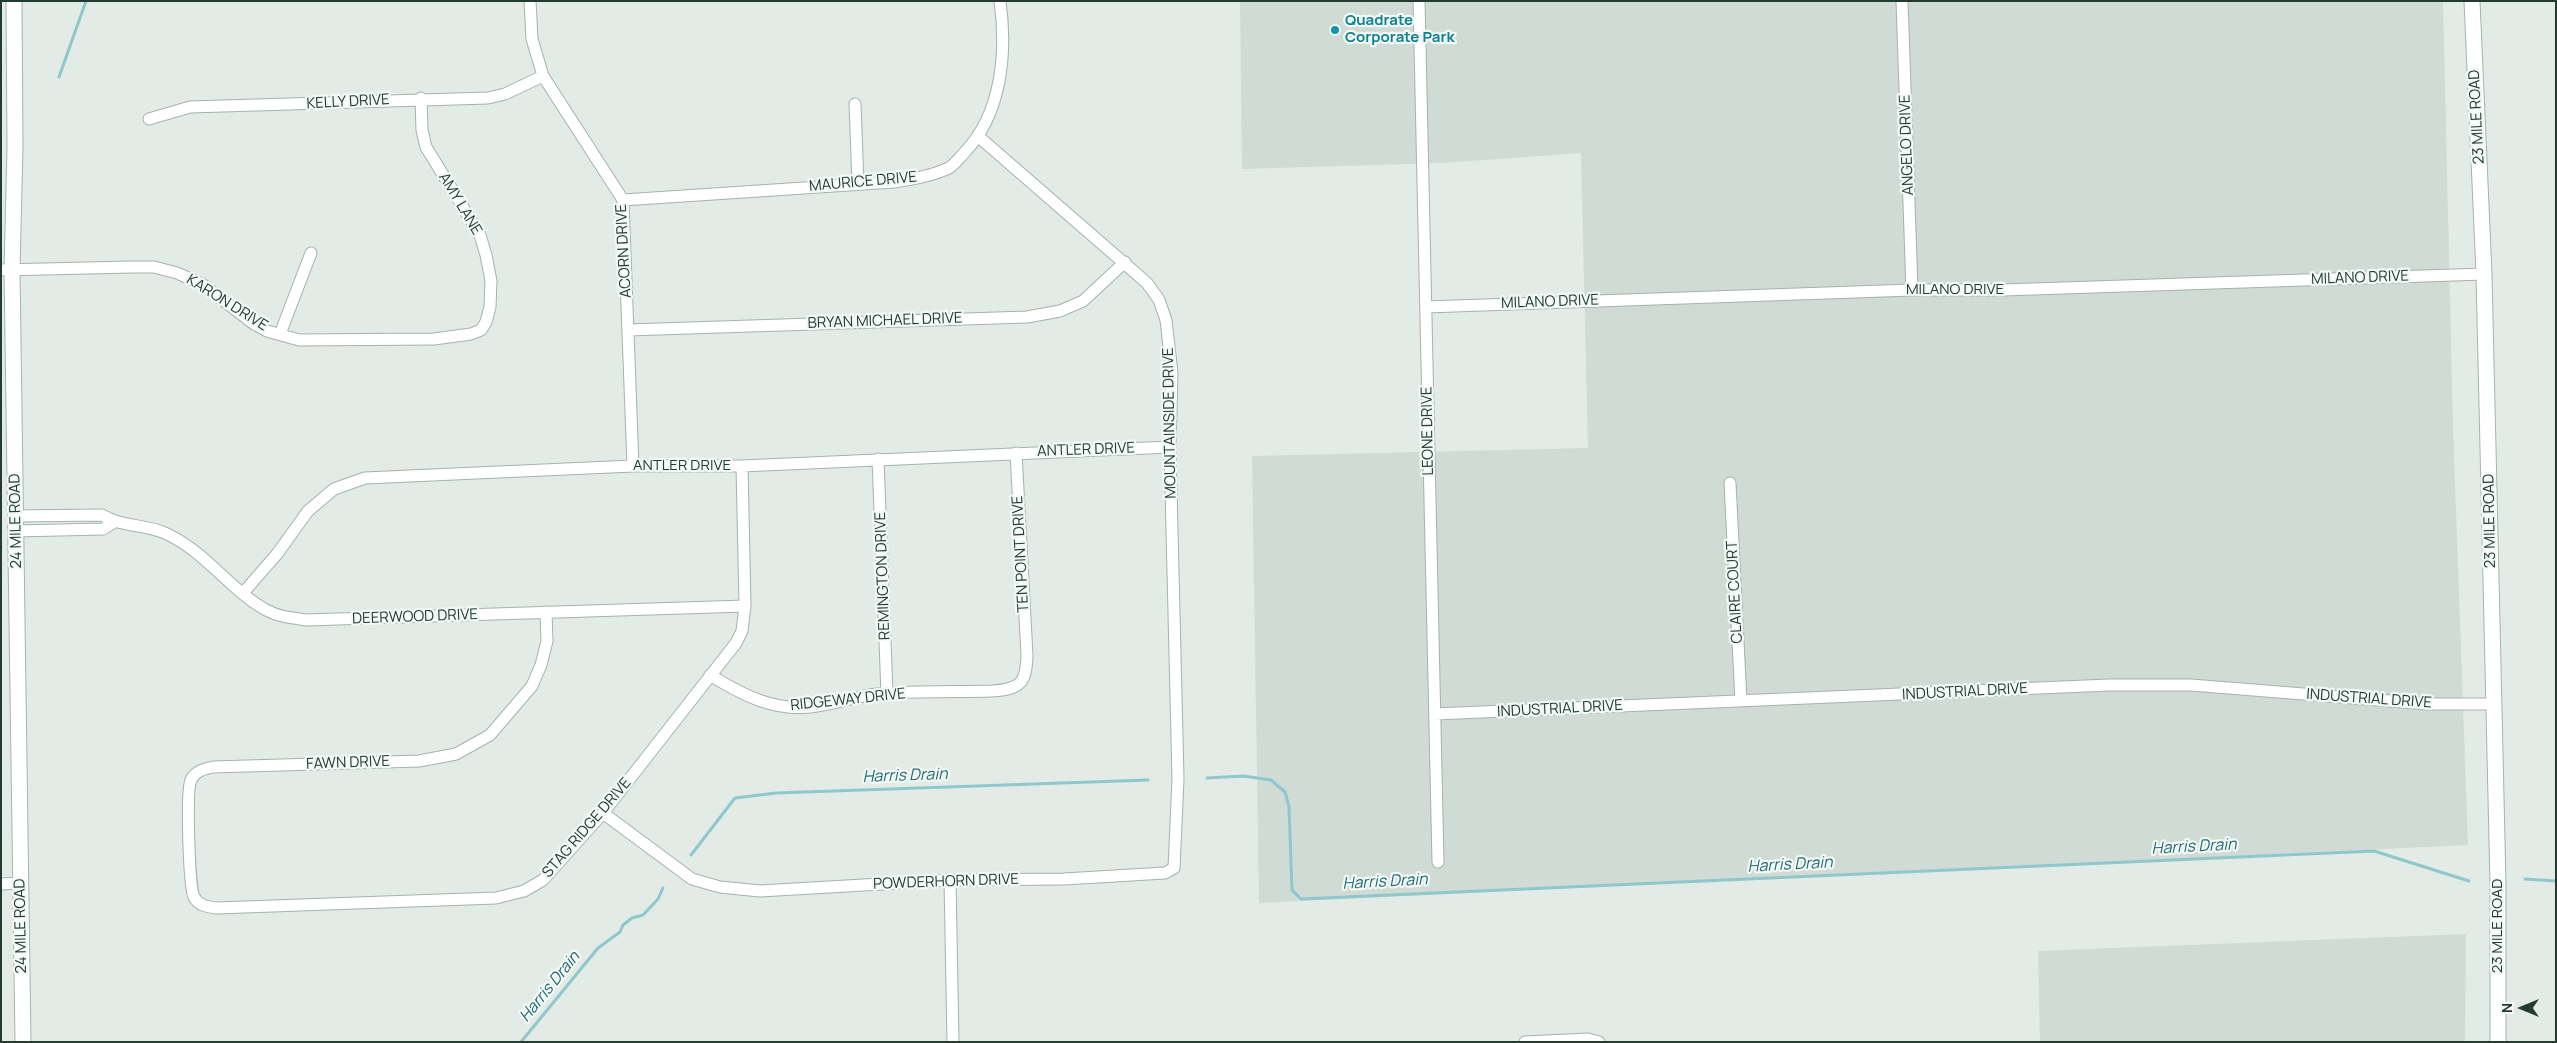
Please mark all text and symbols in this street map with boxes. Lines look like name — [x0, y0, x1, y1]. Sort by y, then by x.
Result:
place label: Quadrate Corporate Park — [1345, 12, 1454, 47]
marker: Quadrate Corporate Park — [1329, 24, 1341, 36]
street label: 23 MILE ROAD — [2466, 69, 2488, 165]
street label: KELLY DRIVE — [306, 91, 390, 113]
street label: ANGELO DRIVE — [1896, 94, 1918, 196]
street label: MAURICE DRIVE — [808, 168, 918, 196]
street label: AMY LANE — [434, 170, 486, 238]
street label: ACORN DRIVE — [613, 204, 635, 298]
street label: MILANO DRIVE — [2311, 267, 2409, 289]
street label: KARON DRIVE — [183, 271, 271, 335]
street label: MILANO DRIVE — [1906, 281, 2004, 299]
street label: MILANO DRIVE — [1501, 291, 1599, 313]
street label: BRYAN MICHAEL DRIVE — [807, 309, 963, 333]
street label: MOUNTAINSIDE DRIVE — [1160, 347, 1180, 499]
street label: LEONE DRIVE — [1418, 386, 1438, 476]
street label: ANTLER DRIVE — [1037, 439, 1135, 461]
street label: ANTLER DRIVE — [633, 457, 731, 475]
street label: 24 MILE ROAD — [6, 473, 26, 569]
street label: 23 MILE ROAD — [2480, 473, 2500, 569]
street label: TEN POINT DRIVE — [1009, 495, 1033, 613]
street label: REMINGTON DRIVE — [872, 512, 894, 640]
street label: CLAIRE COURT — [1723, 540, 1747, 644]
street label: DEERWOOD DRIVE — [352, 606, 478, 628]
street label: INDUSTRIAL DRIVE — [1902, 680, 2028, 704]
street label: RIDGEWAY DRIVE — [790, 685, 906, 715]
street label: INDUSTRIAL DRIVE — [2306, 686, 2432, 712]
street label: INDUSTRIAL DRIVE — [1497, 697, 1623, 721]
street label: FAWN DRIVE — [306, 753, 390, 773]
water label: Harris Drain — [862, 765, 948, 787]
street label: STAG RIDGE DRIVE — [539, 774, 635, 882]
water label: Harris Drain — [2151, 835, 2237, 859]
water label: Harris Drain — [1747, 853, 1833, 877]
street label: POWDERHORN DRIVE — [873, 870, 1019, 894]
water label: Harris Drain — [1342, 870, 1428, 894]
street label: 24 MILE ROAD — [11, 878, 31, 974]
street label: 23 MILE ROAD — [2489, 879, 2507, 973]
water label: Harris Drain — [516, 948, 584, 1026]
north arrow — [2497, 983, 2547, 1033]
text: N — [2497, 1003, 2516, 1013]

